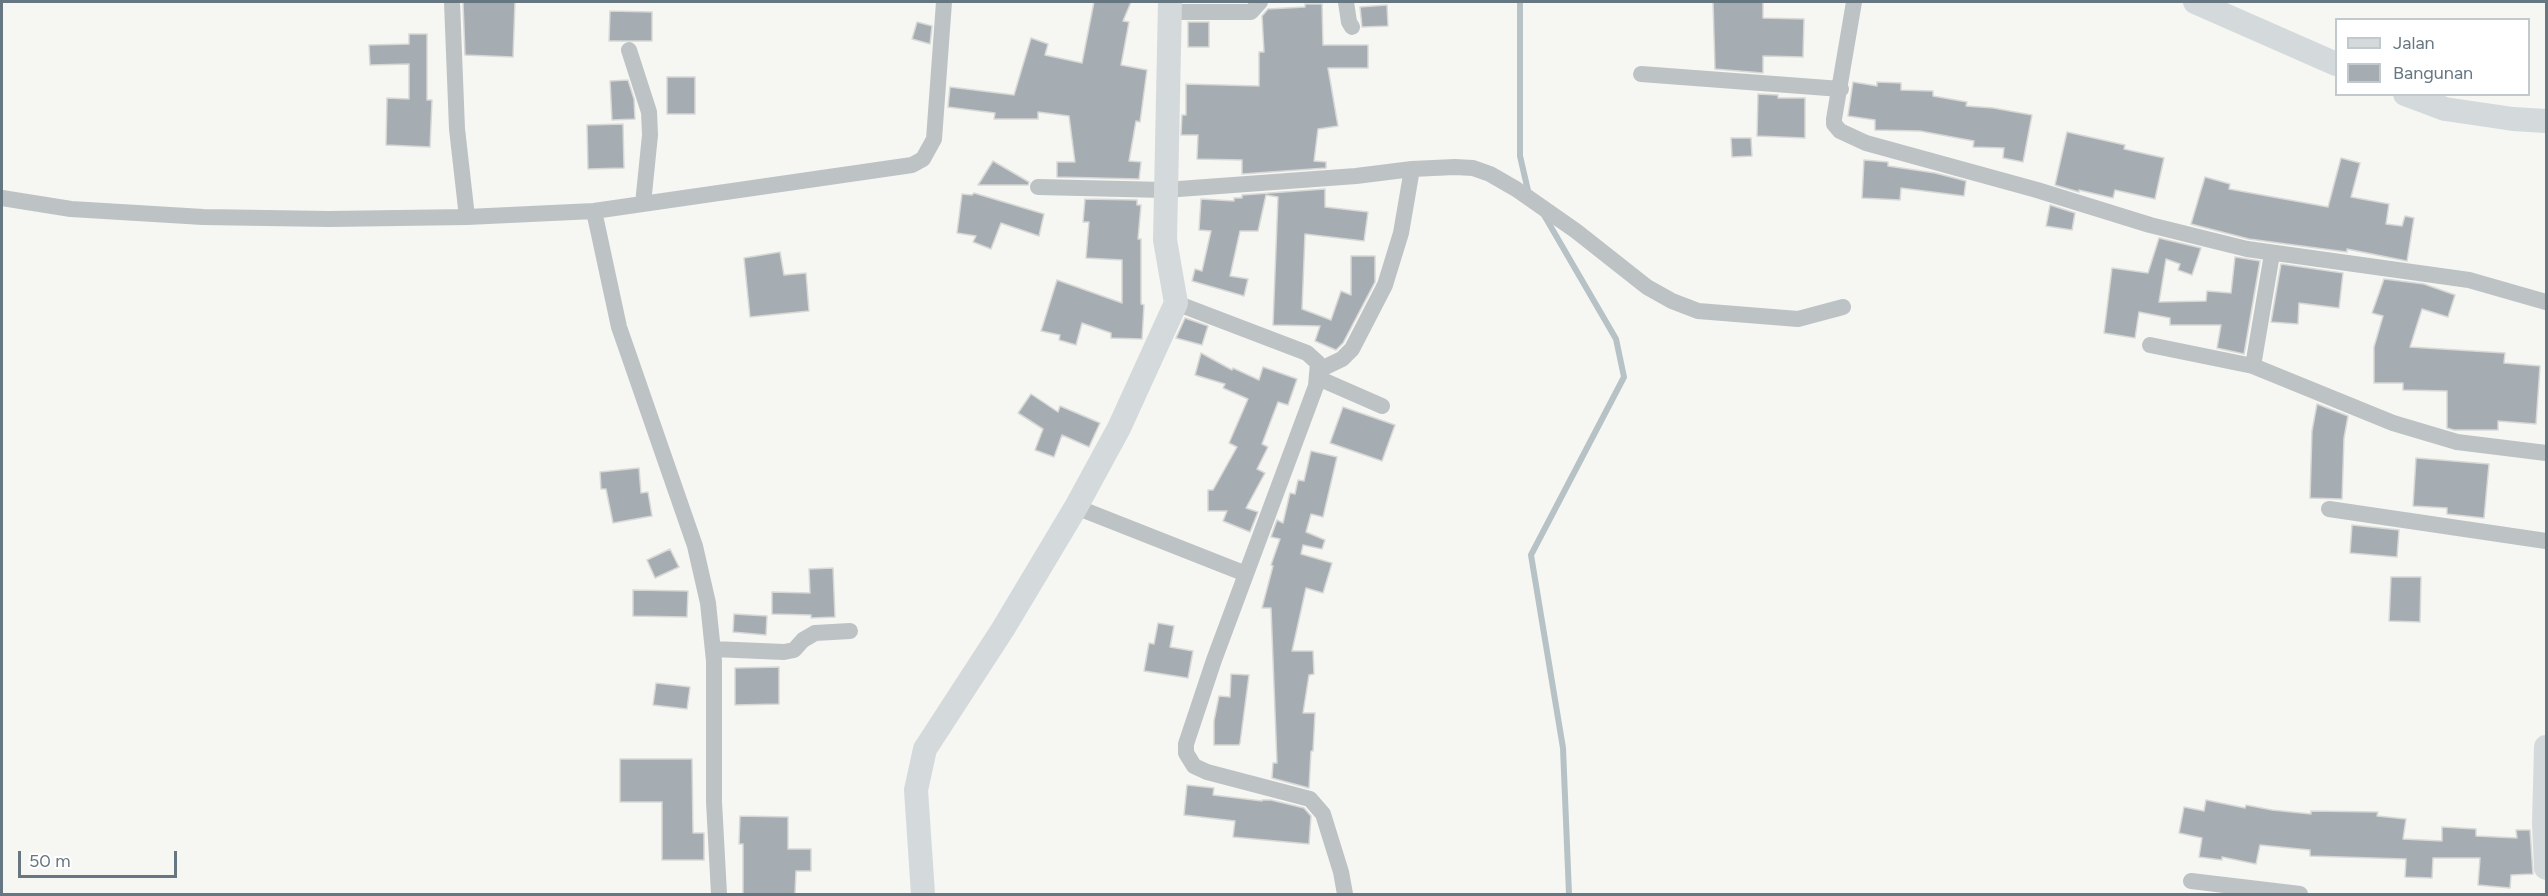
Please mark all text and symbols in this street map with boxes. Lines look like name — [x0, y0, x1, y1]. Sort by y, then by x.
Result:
legend — [2335, 18, 2530, 96]
text: Jalan — [2393, 32, 2435, 54]
text: Bangunan — [2393, 62, 2473, 84]
scale bar — [21, 839, 180, 877]
text: 50 m — [29, 850, 71, 872]

